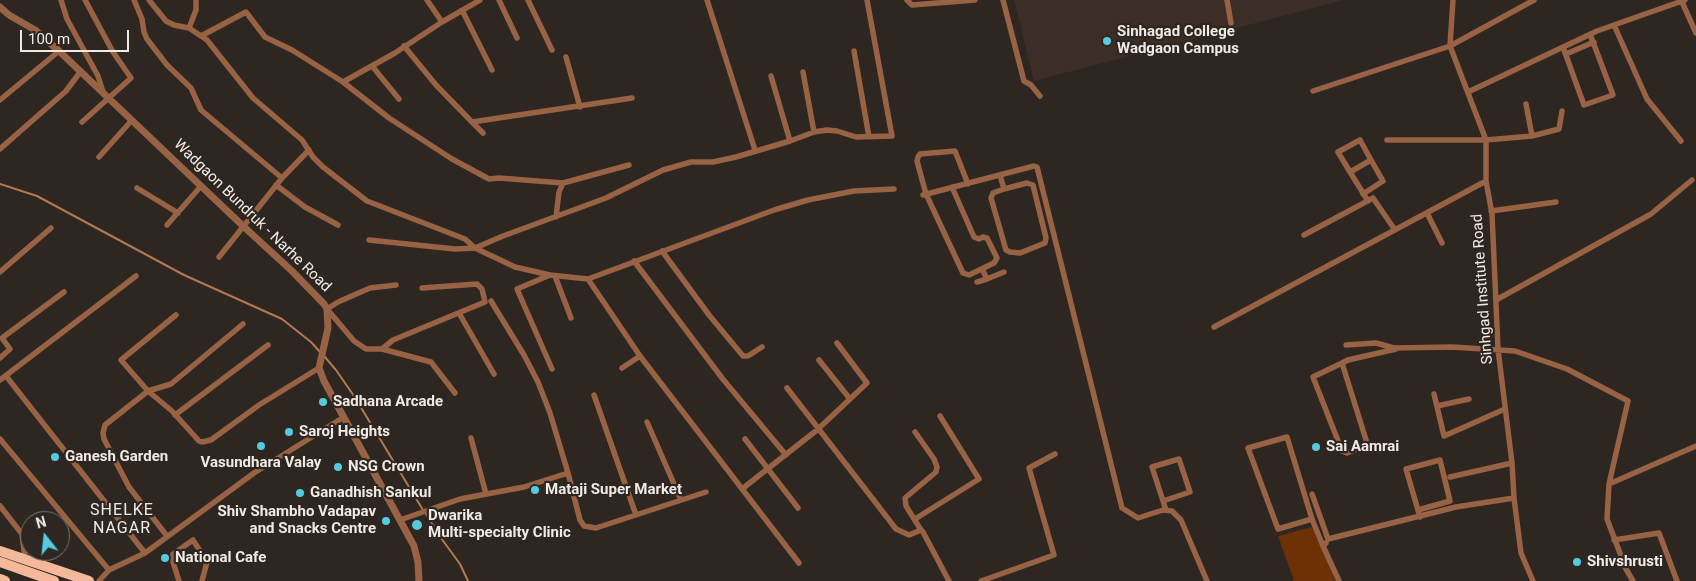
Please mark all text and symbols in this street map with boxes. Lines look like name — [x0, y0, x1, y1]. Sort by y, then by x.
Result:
scale bar — [22, 20, 131, 52]
place label: Sinhagad College Wadgaon Campus — [1117, 23, 1239, 58]
text: 100 m — [28, 30, 70, 48]
marker: Sinhagad College Wadgaon Campus — [1101, 35, 1113, 47]
street label: Wadgaon Bundruk - Narhe Road — [169, 136, 335, 296]
street label: Sinhgad Institute Road — [1469, 213, 1497, 365]
place label: Sadhana Arcade — [333, 393, 443, 411]
marker: Sadhana Arcade — [317, 396, 329, 408]
place label: Saroj Heights — [299, 423, 390, 441]
marker: Saroj Heights — [283, 426, 295, 438]
place label: Sai Aamrai — [1326, 438, 1399, 456]
marker: Vasundhara Valay — [255, 440, 267, 452]
marker: Sai Aamrai — [1310, 441, 1322, 453]
place label: Ganesh Garden — [65, 448, 168, 466]
marker: Ganesh Garden — [49, 451, 61, 463]
place label: Vasundhara Valay — [201, 454, 321, 472]
place label: NSG Crown — [348, 458, 425, 476]
marker: NSG Crown — [332, 461, 344, 473]
place label: Mataji Super Market — [545, 481, 682, 499]
place label: Ganadhish Sankul — [310, 484, 431, 502]
marker: Mataji Super Market — [529, 484, 541, 496]
marker: Ganadhish Sankul — [294, 487, 306, 499]
district label: SHELKE NAGAR — [89, 501, 155, 539]
place label: Shiv Shambho Vadapav and Snacks Centre — [217, 503, 376, 538]
place label: Dwarika Multi-specialty Clinic — [428, 507, 571, 542]
north arrow — [20, 511, 70, 561]
text: N — [34, 513, 48, 532]
marker: Shiv Shambho Vadapav and Snacks Centre — [380, 515, 392, 527]
marker: Dwarika Multi-specialty Clinic — [410, 518, 424, 532]
place label: National Cafe — [175, 549, 266, 567]
marker: National Cafe — [159, 552, 171, 564]
place label: Shivshrusti — [1587, 553, 1663, 571]
marker: Shivshrusti — [1571, 556, 1583, 568]

